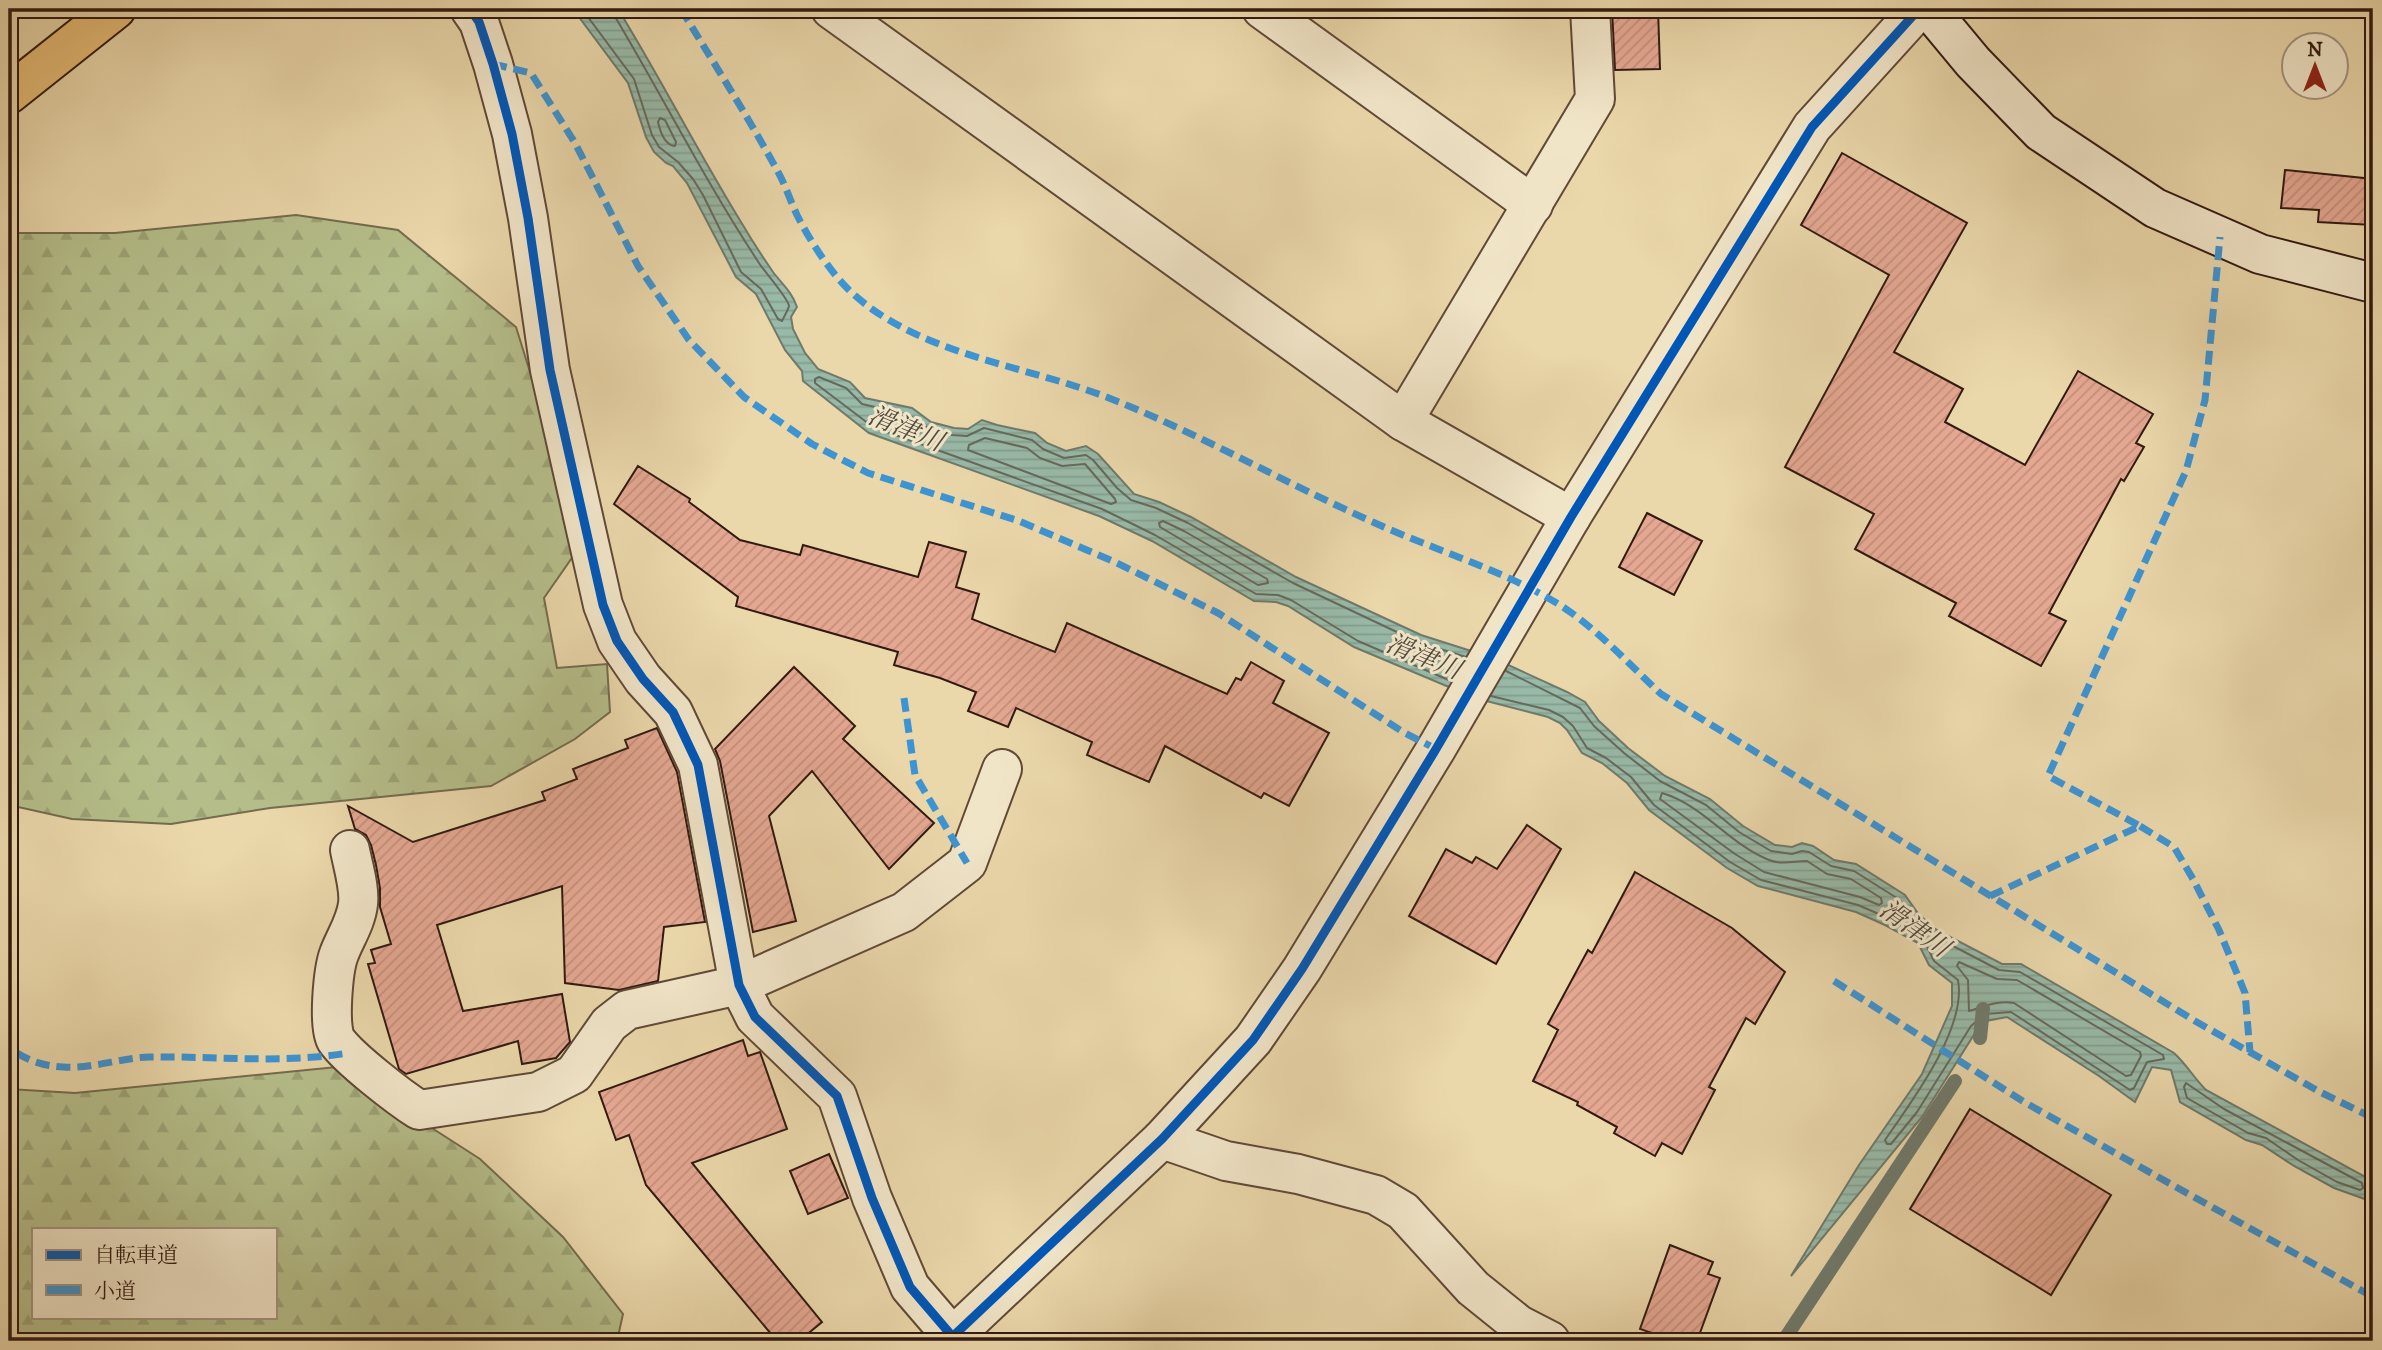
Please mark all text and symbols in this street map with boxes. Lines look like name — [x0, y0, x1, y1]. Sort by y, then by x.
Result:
north arrow — [2280, 32, 2350, 102]
text: N — [2307, 39, 2323, 62]
water label: 滑津川 — [863, 399, 951, 460]
water label: 滑津川 — [1381, 627, 1469, 688]
water label: 滑津川 — [1873, 893, 1958, 967]
legend — [32, 1228, 276, 1318]
text: 自転車道 — [94, 1243, 178, 1269]
text: 小道 — [94, 1279, 136, 1305]

